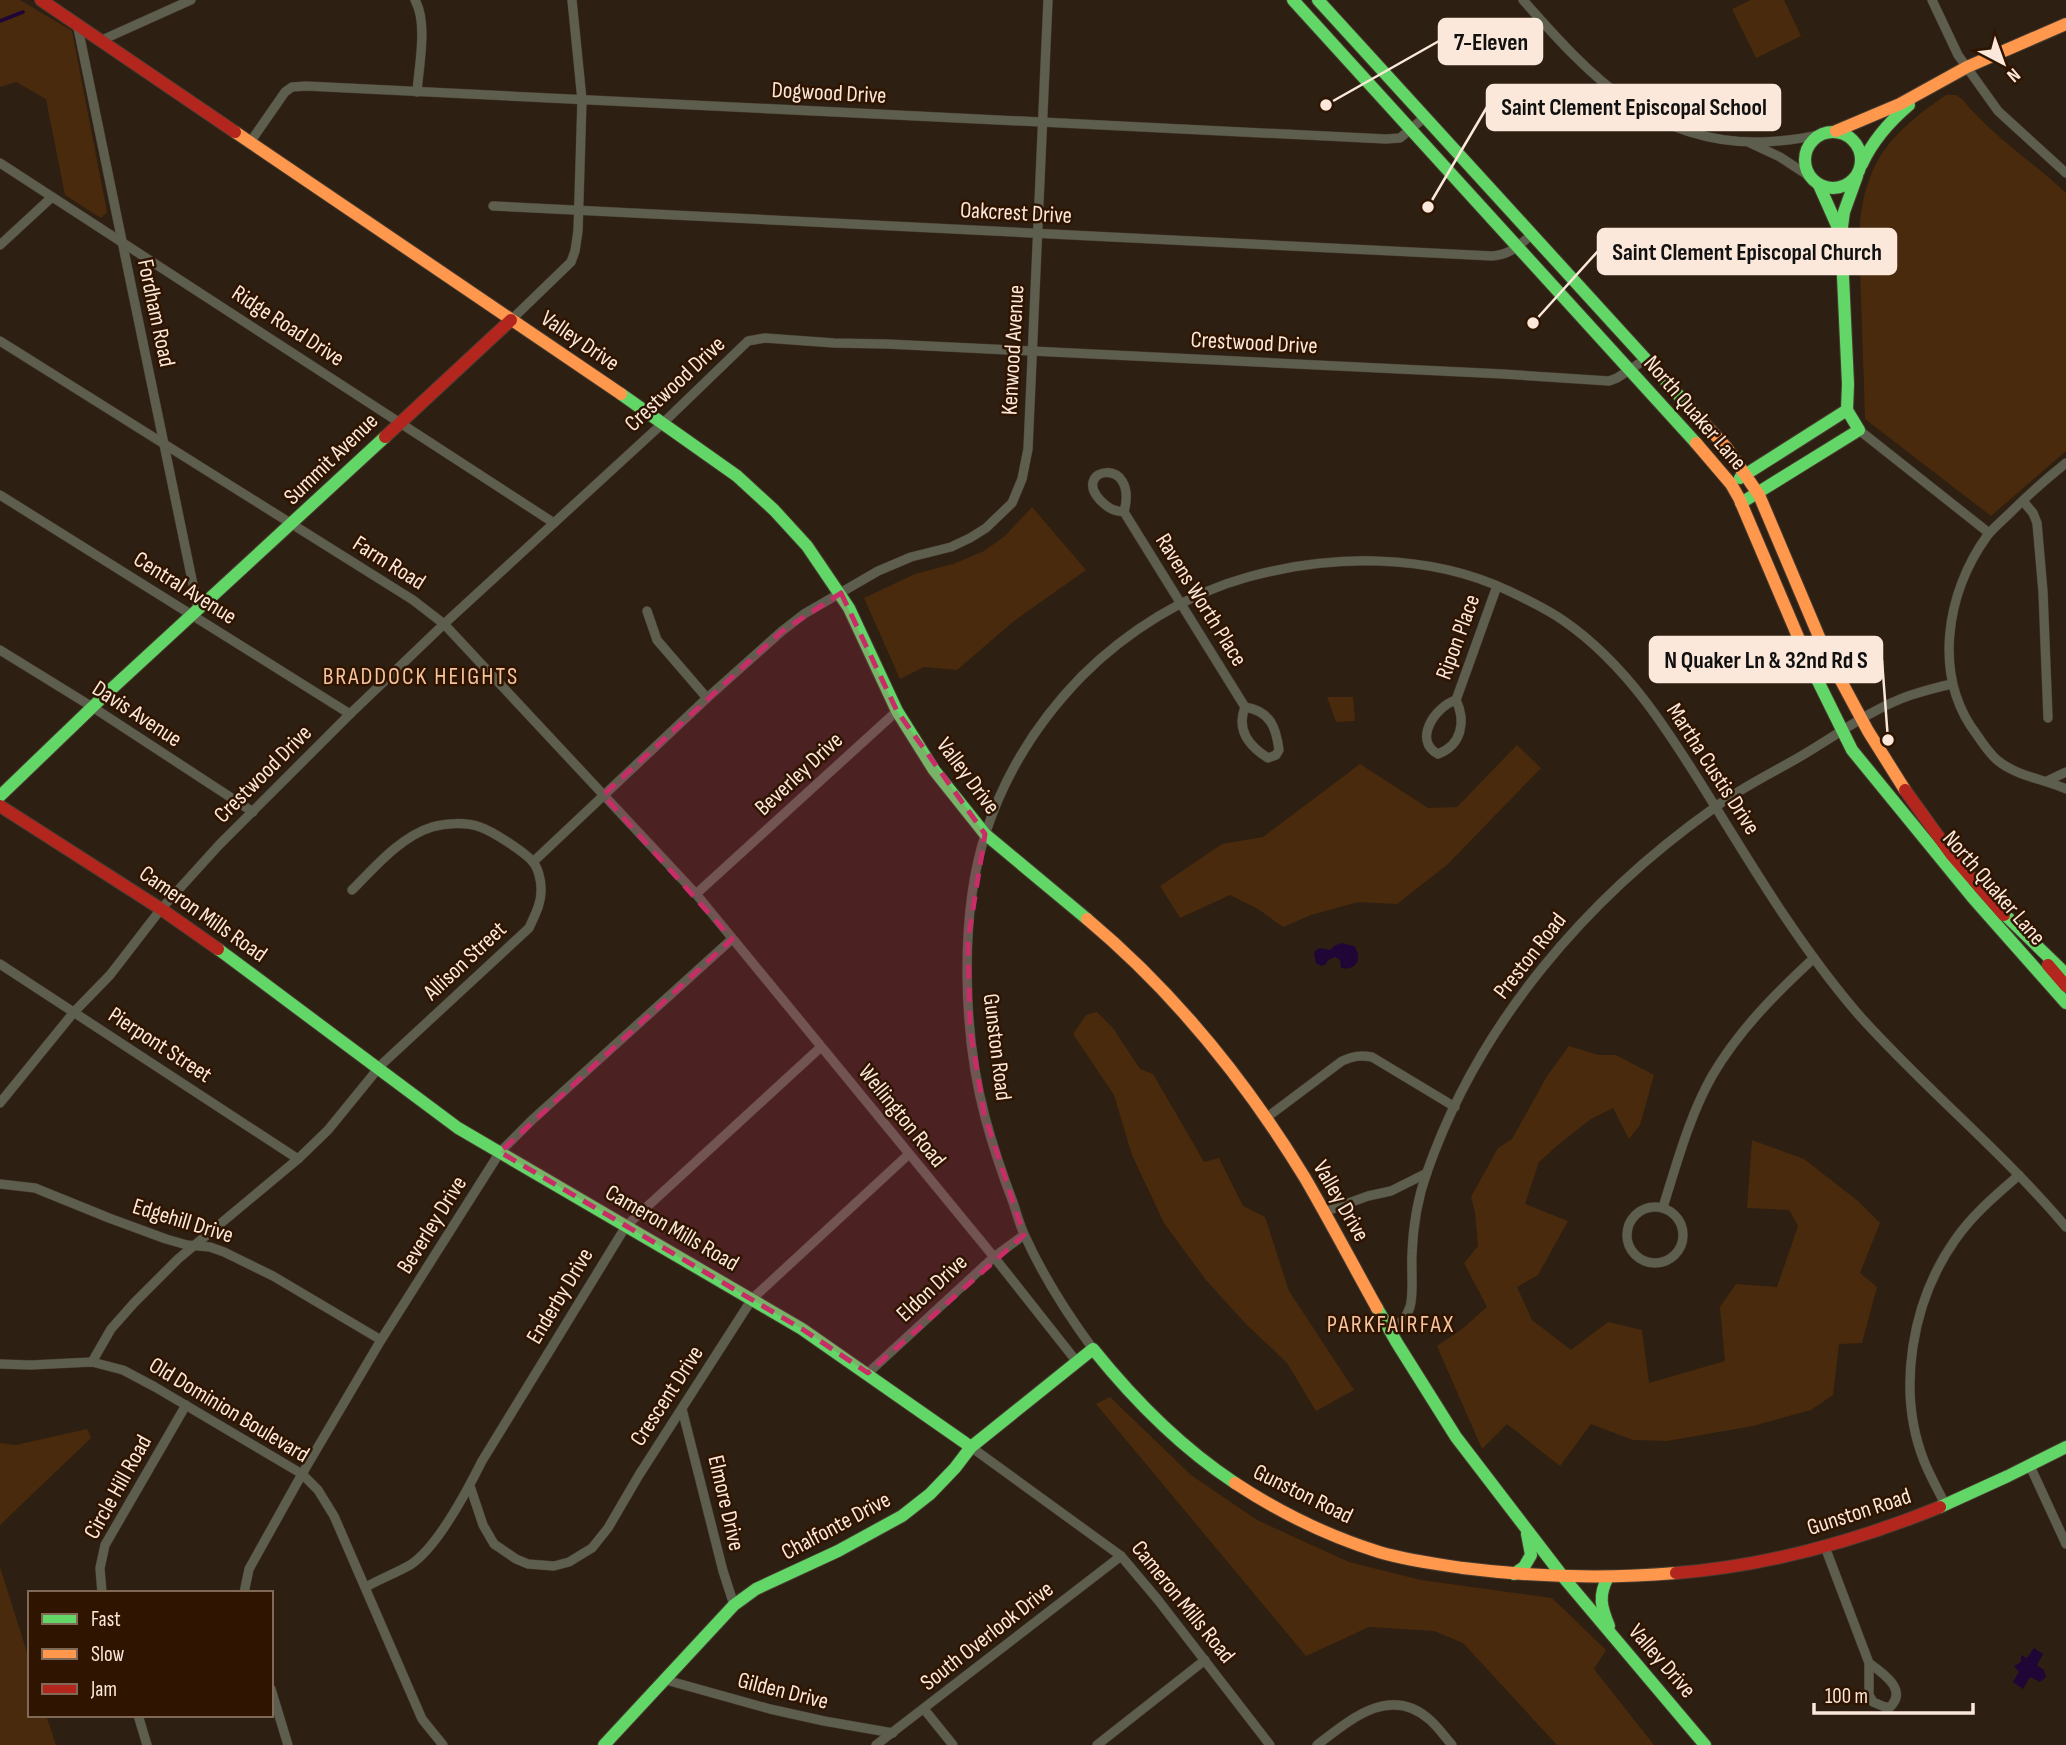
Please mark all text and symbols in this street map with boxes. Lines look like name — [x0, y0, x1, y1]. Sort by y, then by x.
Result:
callout: 7-Eleven — [1439, 19, 1542, 64]
text: 7-Eleven — [1454, 28, 1528, 57]
north arrow — [1968, 28, 2038, 98]
text: N — [2002, 63, 2025, 87]
street label: Dogwood Drive — [771, 76, 887, 110]
callout: Saint Clement Episcopal School — [1487, 85, 1780, 130]
text: Saint Clement Episcopal School — [1501, 93, 1767, 122]
street label: Oakcrest Drive — [959, 196, 1073, 230]
callout: Saint Clement Episcopal Church — [1598, 229, 1896, 274]
text: Saint Clement Episcopal Church — [1612, 238, 1882, 267]
street label: Fordham Road — [131, 257, 181, 369]
street label: Ridge Road Drive — [226, 279, 350, 373]
street label: Kenwood Avenue — [996, 284, 1030, 416]
street label: Valley Drive — [535, 305, 625, 377]
street label: Crestwood Drive — [1190, 326, 1318, 360]
street label: Crestwood Drive — [619, 330, 731, 438]
street label: North Quaker Lane — [1638, 350, 1752, 476]
street label: Summit Avenue — [278, 407, 384, 511]
street label: Ravens Worth Place — [1149, 528, 1253, 672]
street label: Farm Road — [347, 530, 431, 596]
street label: Central Avenue — [128, 545, 242, 631]
street label: Ripon Place — [1430, 591, 1486, 683]
callout: N Quaker Ln & 32nd Rd S — [1650, 637, 1882, 682]
text: N Quaker Ln & 32nd Rd S — [1664, 646, 1868, 675]
district label: BRADDOCK HEIGHTS — [323, 662, 519, 691]
street label: Davis Avenue — [87, 675, 187, 753]
street label: Martha Custis Drive — [1660, 698, 1766, 840]
street label: Crestwood Drive — [208, 719, 318, 829]
street label: Beverley Drive — [749, 726, 849, 822]
street label: Valley Drive — [930, 732, 1006, 820]
street label: North Quaker Lane — [1937, 825, 2051, 951]
street label: Cameron Mills Road — [134, 860, 272, 968]
street label: Preston Road — [1488, 907, 1572, 1005]
street label: Allison Street — [417, 916, 512, 1007]
street label: Gunston Road — [977, 992, 1017, 1102]
street label: Pierpont Street — [103, 1001, 217, 1089]
street label: Wellington Road — [852, 1059, 952, 1173]
street label: Valley Drive — [1307, 1156, 1375, 1246]
street label: Beverley Drive — [391, 1171, 473, 1279]
street label: Cameron Mills Road — [600, 1178, 744, 1278]
street label: Edgehill Drive — [129, 1192, 237, 1250]
street label: Enderby Drive — [520, 1243, 600, 1349]
street label: Eldon Drive — [891, 1248, 973, 1328]
district label: PARKFAIRFAX — [1327, 1310, 1455, 1339]
street label: Crescent Drive — [624, 1341, 710, 1451]
street label: Old Dominion Boulevard — [144, 1351, 314, 1469]
street label: Circle Hill Road — [78, 1430, 158, 1544]
street label: Elmore Drive — [701, 1452, 751, 1554]
street label: Gunston Road — [1249, 1458, 1357, 1530]
street label: Gunston Road — [1804, 1482, 1914, 1542]
street label: Chalfonte Drive — [777, 1486, 895, 1566]
street label: Cameron Mills Road — [1125, 1535, 1241, 1669]
street label: South Overlook Drive — [915, 1575, 1059, 1697]
legend — [28, 1591, 273, 1717]
text: Fast — [91, 1607, 121, 1632]
street label: Valley Drive — [1622, 1618, 1702, 1704]
text: Slow — [91, 1642, 125, 1667]
street label: Gilden Drive — [735, 1666, 831, 1716]
scale bar — [1814, 1672, 1973, 1716]
text: Jam — [90, 1677, 117, 1702]
text: 100 m — [1825, 1684, 1868, 1709]

